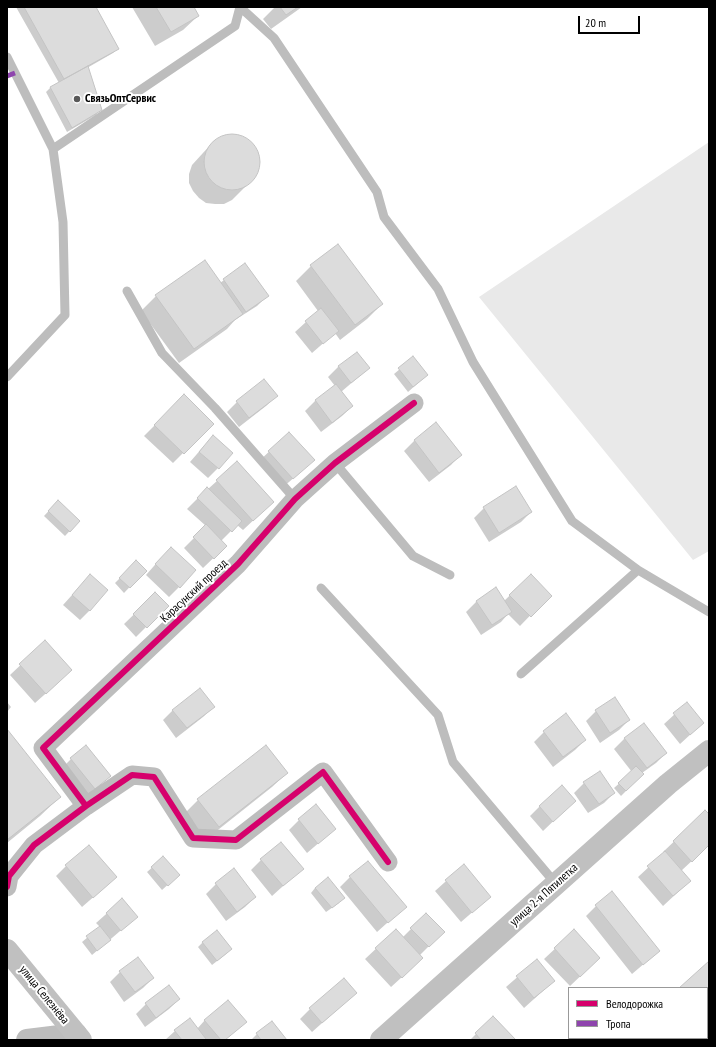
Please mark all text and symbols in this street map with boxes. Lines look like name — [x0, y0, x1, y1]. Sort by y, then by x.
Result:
scale bar — [580, 8, 642, 34]
text: 20 m — [585, 15, 606, 30]
place label: СвязьОптСервис — [85, 92, 156, 106]
marker: СвязьОптСервис — [72, 94, 82, 104]
street label: Карасунский проезд — [157, 556, 231, 626]
street label: улица 2-я Пятилетка — [507, 861, 581, 929]
street label: улица Селезнёва — [16, 963, 72, 1027]
legend — [568, 987, 708, 1039]
text: Велодорожка — [606, 996, 663, 1011]
text: Тропа — [606, 1016, 631, 1031]

